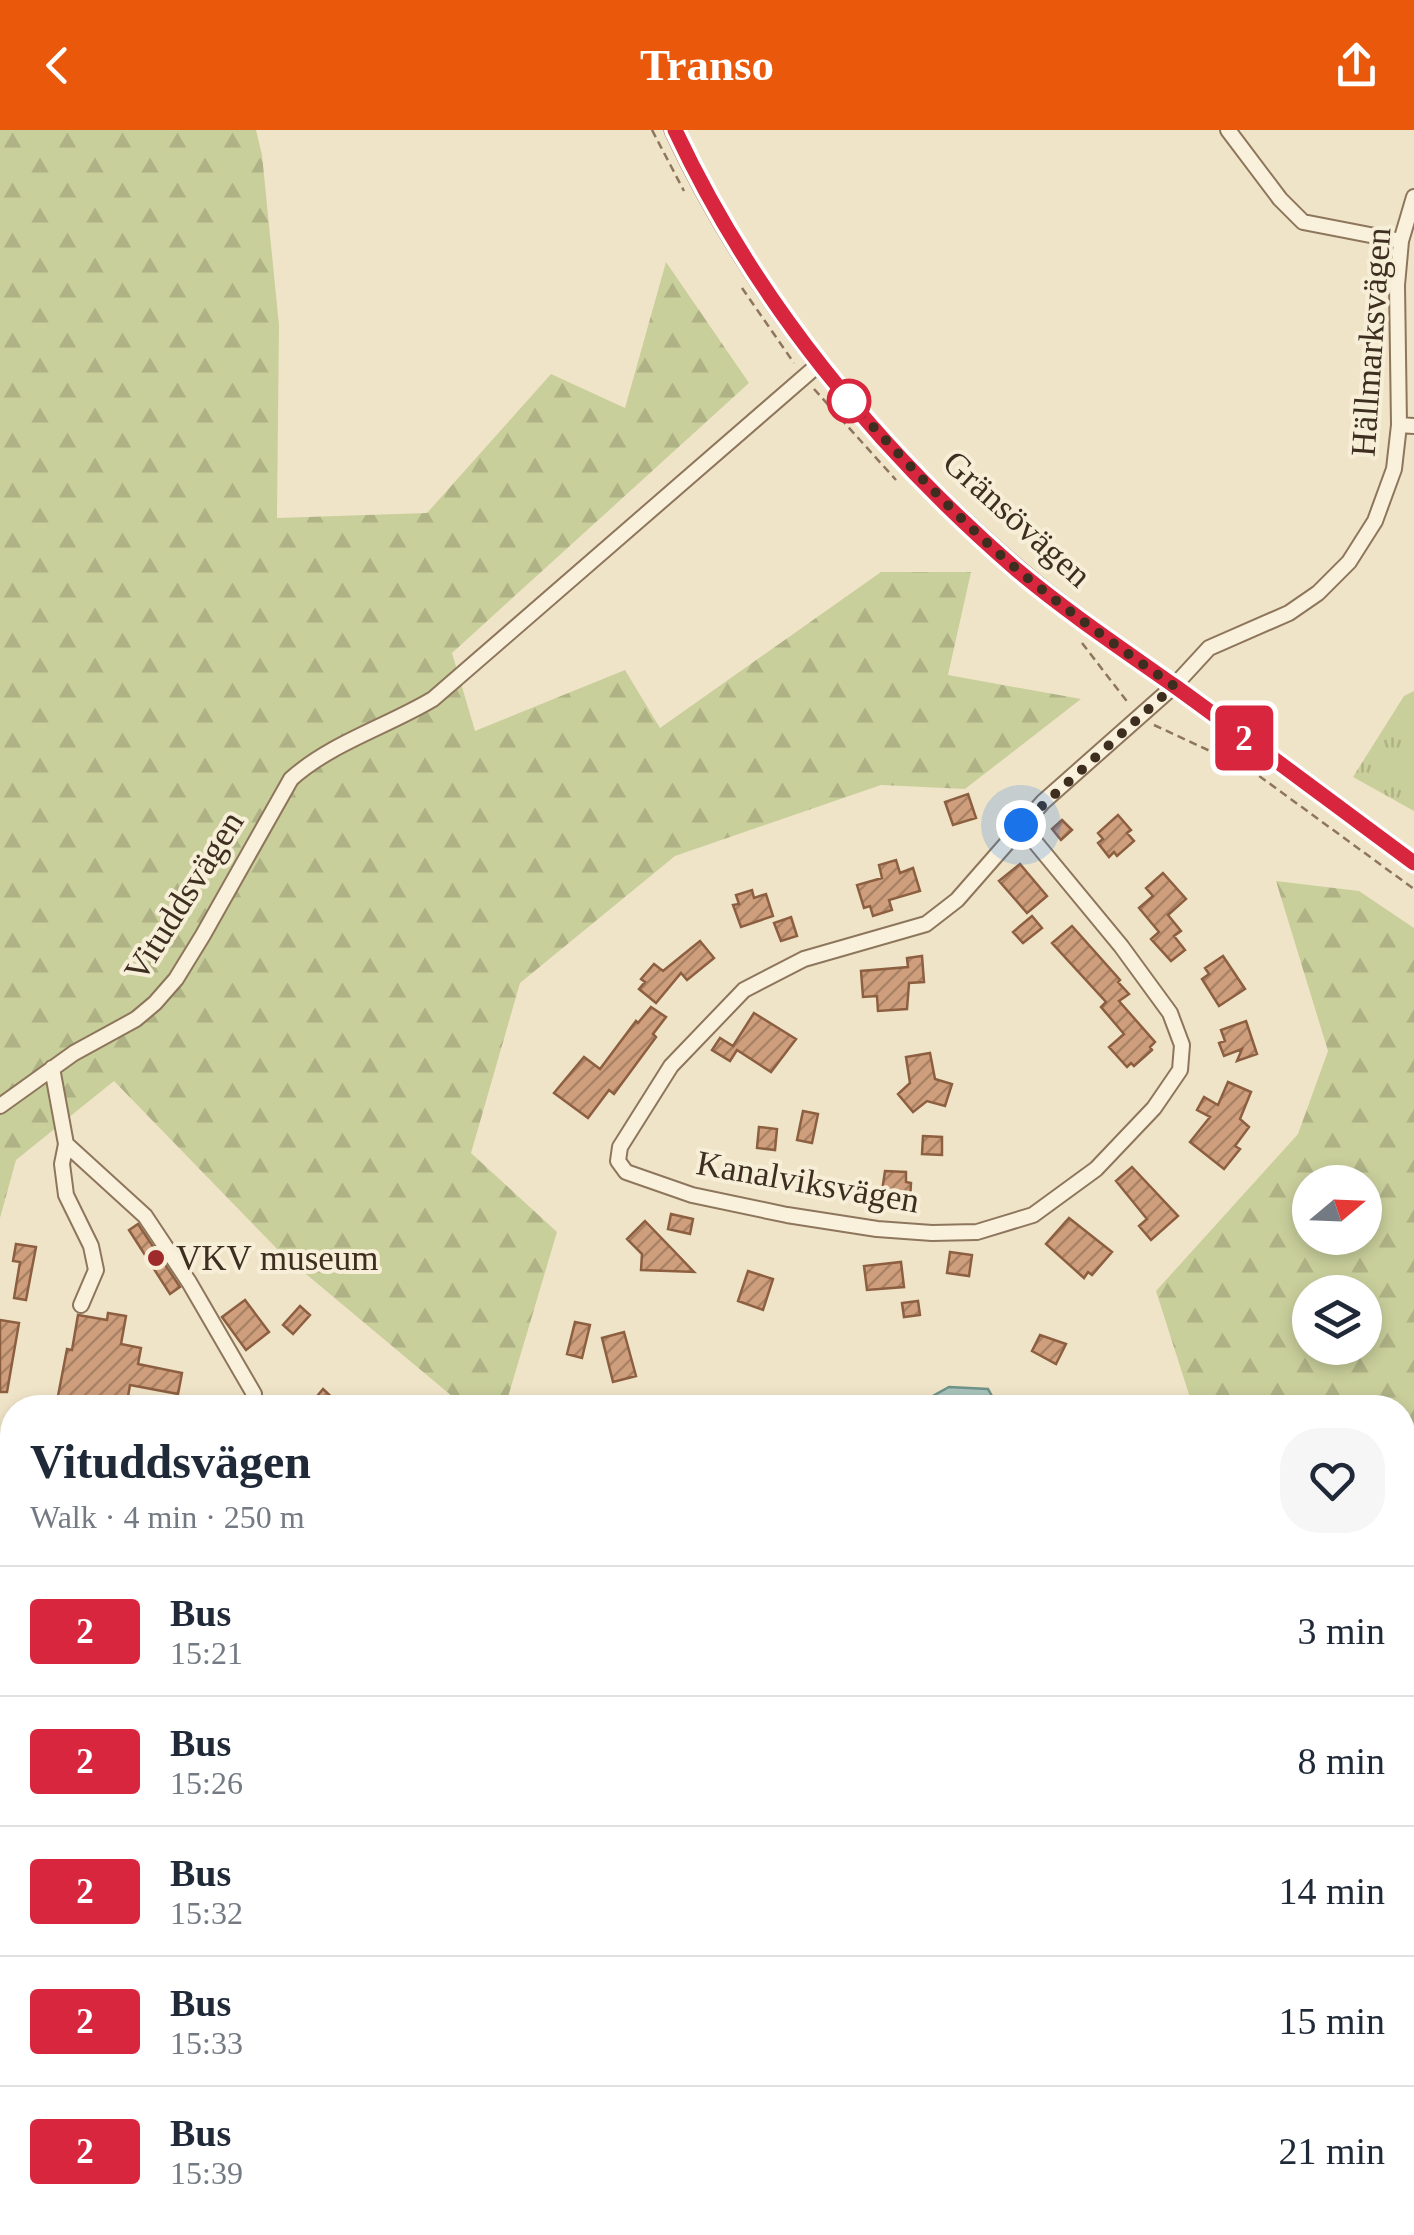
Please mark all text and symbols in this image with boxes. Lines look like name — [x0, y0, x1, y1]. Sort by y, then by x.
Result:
icon: back — [30, 38, 85, 93]
icon: share — [1329, 38, 1384, 93]
text: Transo — [640, 40, 774, 90]
street label: Hällmarksvägen — [1344, 226, 1398, 458]
unlabelled marker — [828, 380, 870, 422]
street label: Gränsövägen — [935, 443, 1099, 595]
line badge: 2 — [1212, 706, 1276, 770]
text: 2 — [1235, 719, 1253, 758]
your location — [996, 800, 1046, 850]
street label: Vituddsvägen — [117, 804, 251, 988]
street label: Kanalviksvägen — [694, 1143, 922, 1221]
north arrow — [1292, 1165, 1382, 1255]
map controls — [1292, 1165, 1382, 1365]
place label: VKV museum — [176, 1239, 379, 1278]
marker: VKV museum — [145, 1247, 167, 1269]
button: layers — [1292, 1275, 1382, 1365]
button: heart — [1280, 1428, 1385, 1533]
text: Vituddsvägen — [30, 1435, 311, 1488]
text: Walk · 4 min · 250 m — [30, 1499, 305, 1535]
text: Bus — [170, 1592, 231, 1634]
text: 3 min — [1297, 1610, 1385, 1652]
text: 2 — [76, 1612, 94, 1651]
text: 15:21 — [170, 1635, 243, 1671]
text: Bus — [170, 1722, 231, 1764]
text: 8 min — [1297, 1740, 1385, 1782]
text: 2 — [76, 1742, 94, 1781]
text: 15:26 — [170, 1765, 243, 1801]
text: Bus — [170, 1852, 231, 1894]
text: 14 min — [1278, 1870, 1385, 1912]
text: 2 — [76, 1872, 94, 1911]
text: 15:32 — [170, 1895, 243, 1931]
text: Bus — [170, 1982, 231, 2024]
text: 15 min — [1278, 2000, 1385, 2042]
text: 2 — [76, 2002, 94, 2041]
text: 15:33 — [170, 2025, 243, 2061]
text: Bus — [170, 2112, 231, 2154]
text: 21 min — [1278, 2130, 1385, 2172]
text: 2 — [76, 2132, 94, 2171]
text: 15:39 — [170, 2155, 243, 2191]

